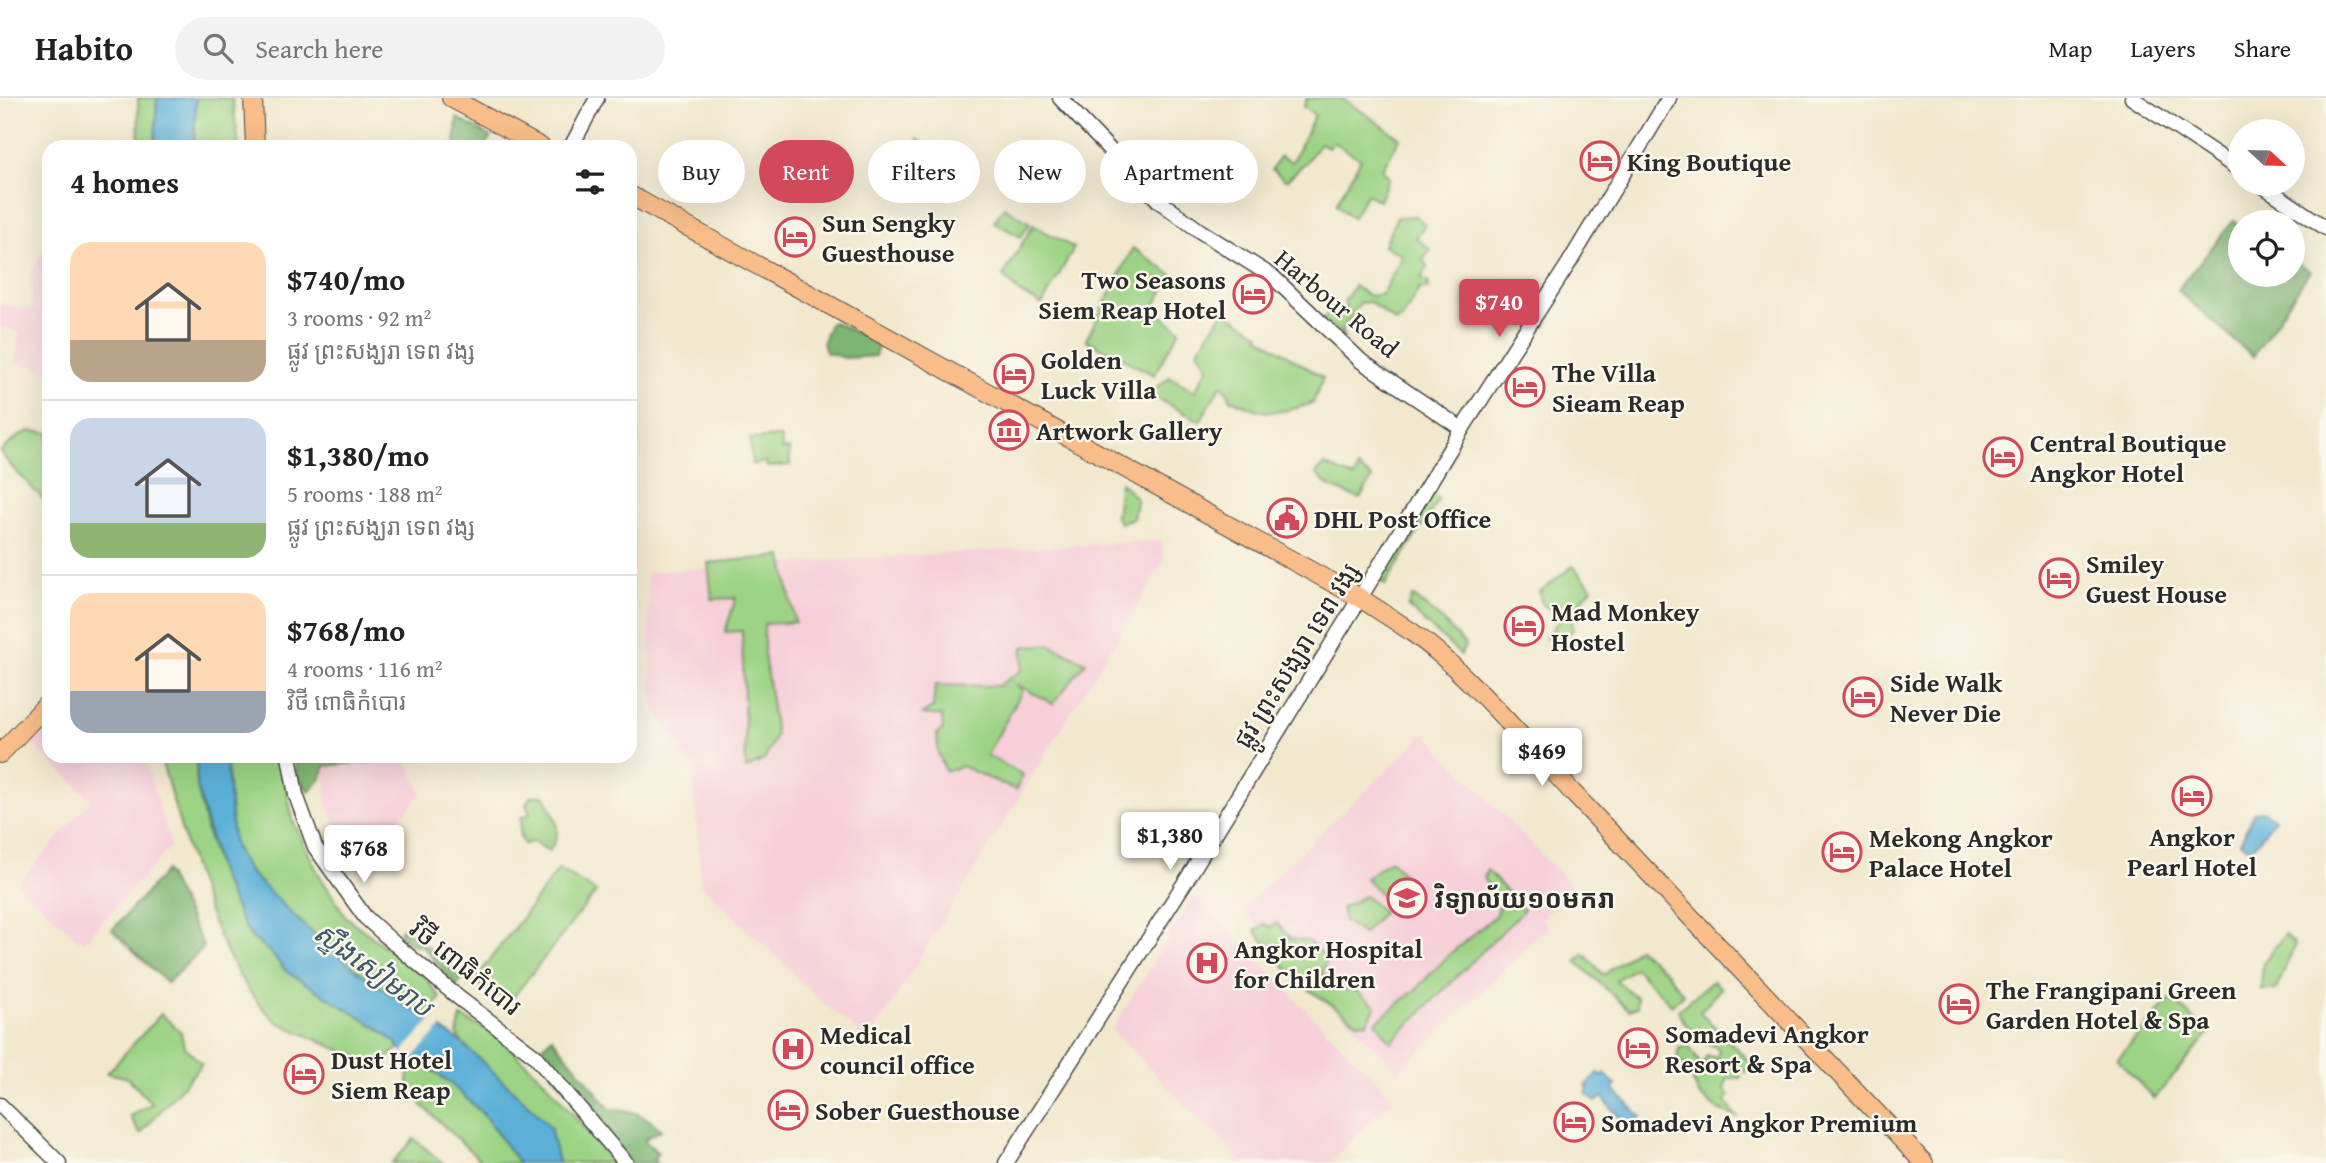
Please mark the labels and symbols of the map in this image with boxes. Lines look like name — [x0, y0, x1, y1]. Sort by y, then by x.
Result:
north arrow — [2228, 119, 2305, 196]
hotel icon: King Boutique — [1579, 140, 1621, 182]
place label: King Boutique — [1627, 142, 1791, 181]
place label: Sun Sengky Guesthouse — [822, 203, 956, 272]
hotel icon: Sun Sengky Guesthouse — [774, 216, 816, 258]
street label: Harbour Road — [1266, 239, 1408, 367]
place label: Two Seasons Siem Reap Hotel — [1038, 260, 1226, 329]
hotel icon: Two Seasons Siem Reap Hotel — [1232, 273, 1274, 315]
pin: $740 — [1458, 280, 1540, 339]
place label: Golden Luck Villa — [1041, 340, 1157, 409]
hotel icon: Golden Luck Villa — [993, 353, 1035, 395]
place label: The Villa Sieam Reap — [1552, 353, 1685, 422]
hotel icon: The Villa Sieam Reap — [1504, 366, 1546, 408]
museum icon: Artwork Gallery — [988, 409, 1030, 451]
place label: Artwork Gallery — [1036, 411, 1223, 450]
place label: Central Boutique Angkor Hotel — [2030, 423, 2227, 492]
hotel icon: Central Boutique Angkor Hotel — [1982, 436, 2024, 478]
public building icon: DHL Post Office — [1266, 497, 1308, 539]
place label: DHL Post Office — [1314, 499, 1491, 538]
place label: Smiley Guest House — [2086, 544, 2227, 613]
street label: ផ្លូវ ព្រះសង្ឃរា ទេព វង្ស — [1223, 554, 1373, 758]
hotel icon: Smiley Guest House — [2038, 557, 2080, 599]
place label: Mad Monkey Hostel — [1551, 592, 1700, 661]
hotel icon: Mad Monkey Hostel — [1503, 605, 1545, 647]
place label: Side Walk Never Die — [1890, 663, 2003, 732]
hotel icon: Side Walk Never Die — [1842, 676, 1884, 718]
pin: $469 — [1501, 728, 1583, 788]
hotel icon: Angkor Pearl Hotel — [2171, 775, 2213, 817]
pin: $1,380 — [1113, 812, 1227, 872]
place label: Angkor Pearl Hotel — [2127, 817, 2257, 886]
place label: Mekong Angkor Palace Hotel — [1869, 818, 2053, 887]
pin: $768 — [323, 826, 405, 885]
hotel icon: Mekong Angkor Palace Hotel — [1821, 831, 1863, 873]
school or university icon: វិទ្យាល័យ១០មករា — [1386, 877, 1428, 919]
place label: វិទ្យាល័យ១០មករា — [1434, 879, 1615, 918]
street label: វិថី ពោធិកំបោរ — [401, 909, 530, 1024]
water label: ស្ទឹងសៀមរាប — [306, 912, 444, 1028]
place label: Angkor Hospital for Children — [1234, 929, 1423, 998]
hospital icon: Angkor Hospital for Children — [1186, 942, 1228, 984]
place label: The Frangipani Green Garden Hotel & Spa — [1986, 970, 2237, 1039]
hotel icon: The Frangipani Green Garden Hotel & Spa — [1938, 983, 1980, 1025]
place label: Somadevi Angkor Resort & Spa — [1665, 1014, 1869, 1083]
place label: Medical council office — [820, 1015, 975, 1084]
hotel icon: Somadevi Angkor Resort & Spa — [1617, 1027, 1659, 1069]
hospital icon: Medical council office — [772, 1028, 814, 1070]
place label: Dust Hotel Siem Reap — [331, 1040, 452, 1109]
hotel icon: Dust Hotel Siem Reap — [283, 1053, 325, 1095]
hotel icon: Sober Guesthouse — [767, 1089, 809, 1131]
place label: Sober Guesthouse — [815, 1091, 1020, 1130]
hotel icon: Somadevi Angkor Premium — [1553, 1101, 1595, 1143]
place label: Somadevi Angkor Premium — [1601, 1103, 1918, 1142]

